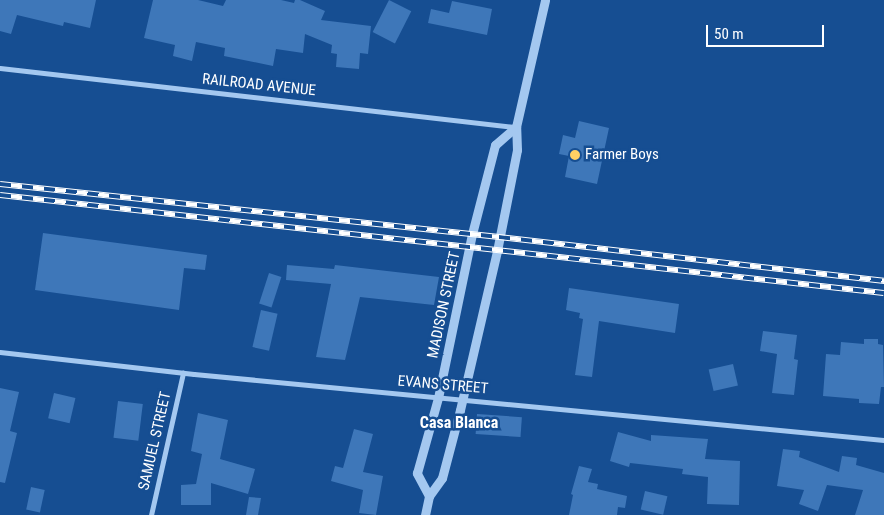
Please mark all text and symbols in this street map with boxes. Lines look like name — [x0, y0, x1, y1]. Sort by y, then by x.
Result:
scale bar — [709, 15, 826, 47]
text: 50 m — [714, 25, 744, 43]
street label: RAILROAD AVENUE — [201, 70, 317, 100]
place label: Farmer Boys — [585, 146, 659, 164]
marker: Farmer Boys — [569, 149, 581, 161]
street label: MADISON STREET — [424, 250, 464, 360]
street label: EVANS STREET — [397, 372, 489, 398]
street label: SAMUEL STREET — [135, 390, 175, 492]
district label: Casa Blanca — [420, 413, 498, 433]

